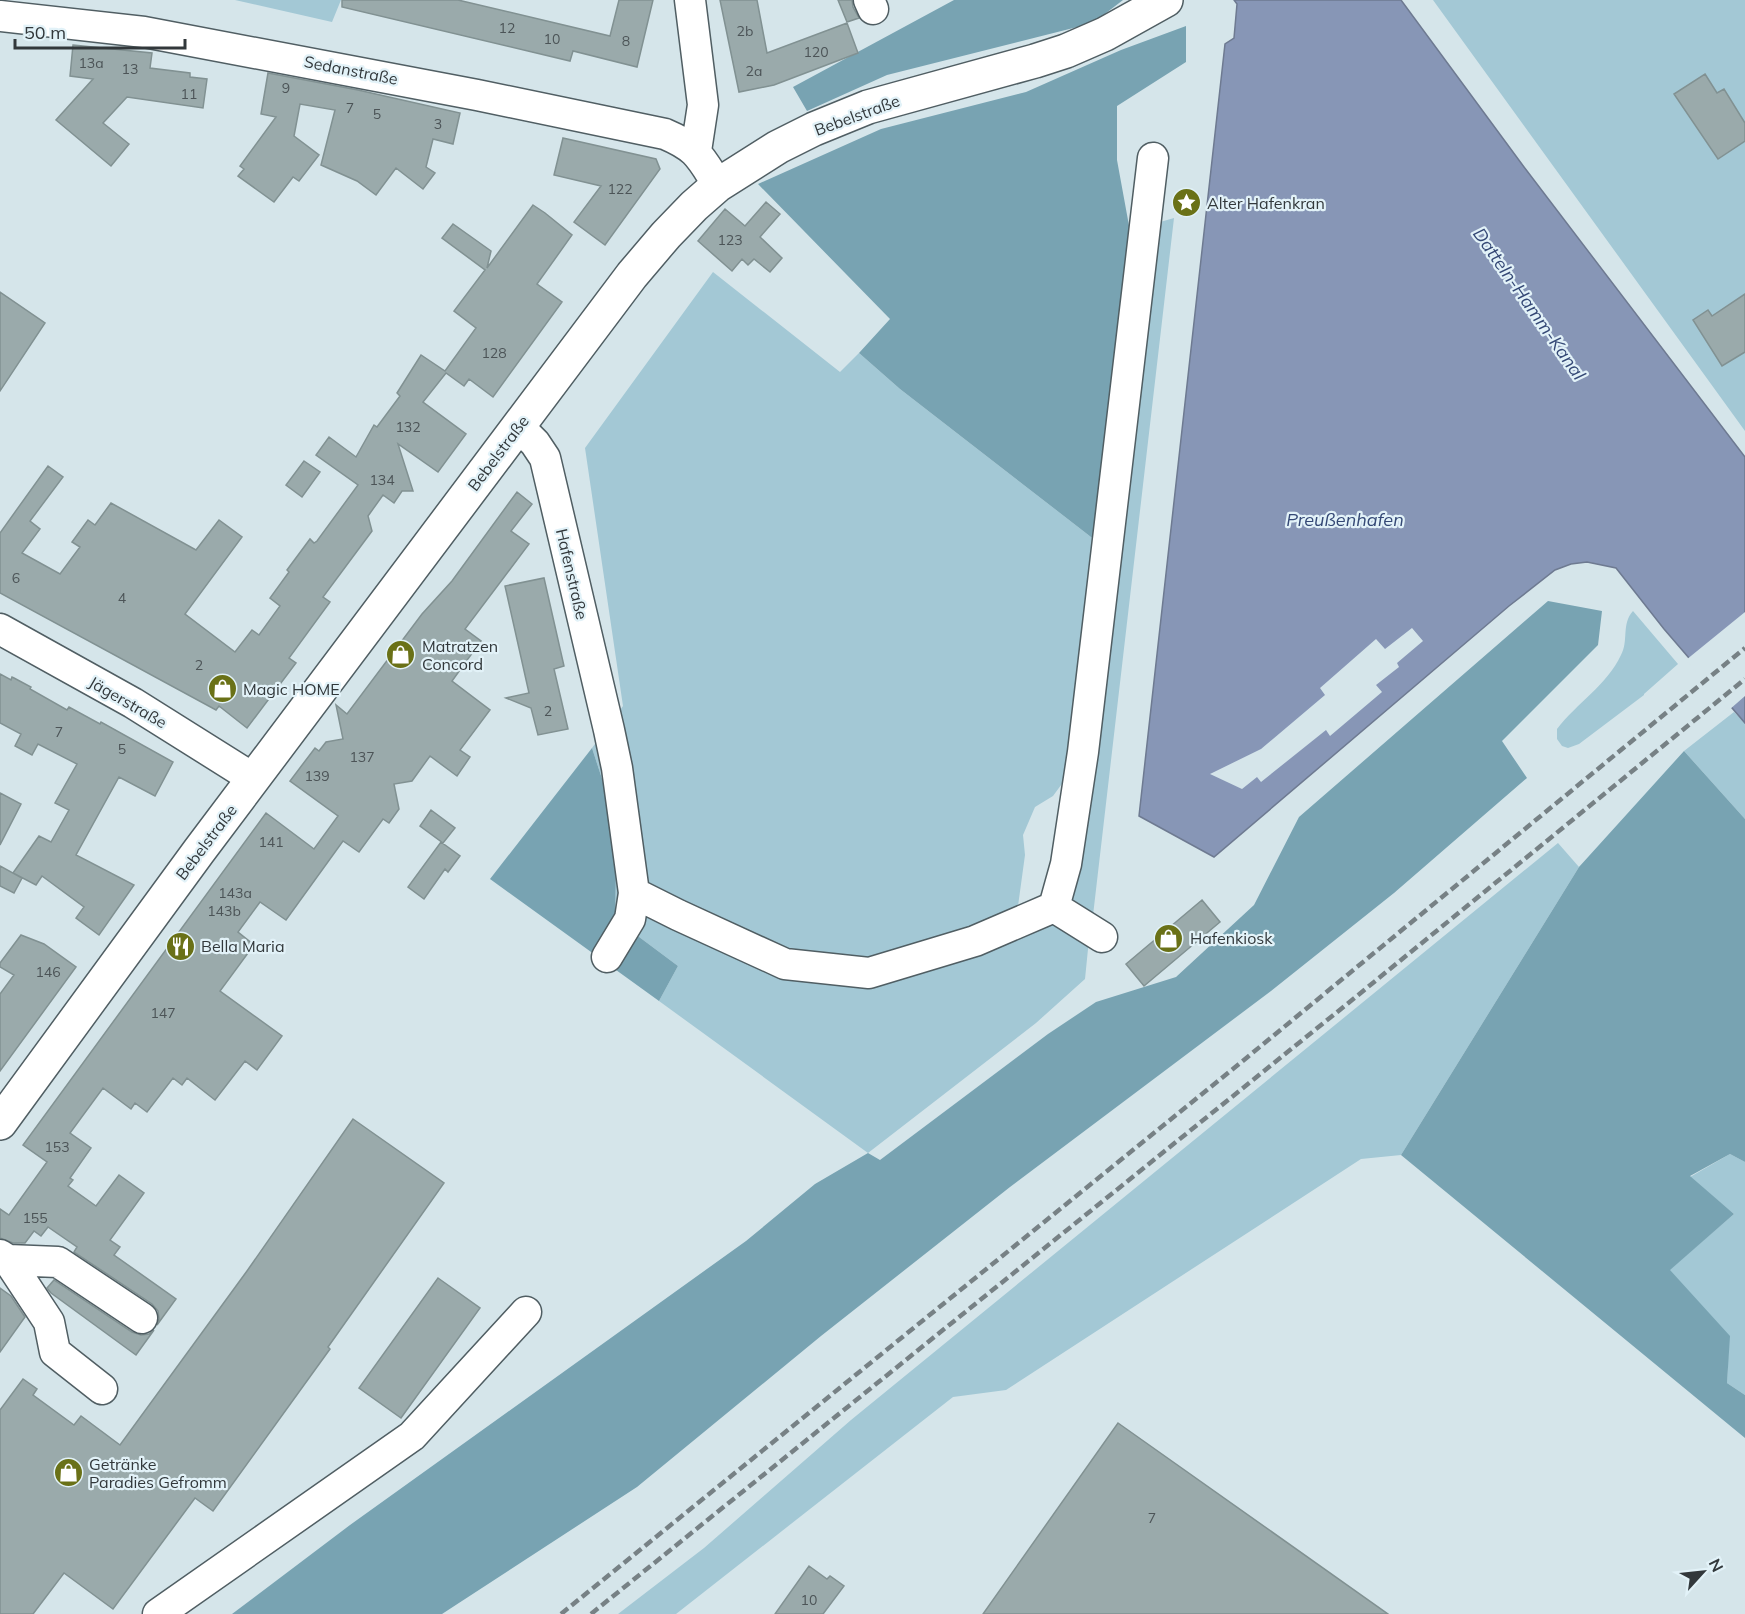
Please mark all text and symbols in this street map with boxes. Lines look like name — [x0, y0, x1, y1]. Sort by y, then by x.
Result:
scale bar — [15, 12, 184, 50]
house number: 12 — [499, 19, 515, 37]
text: 50 m — [24, 21, 66, 44]
house number: 2b — [737, 22, 753, 40]
house number: 10 — [544, 30, 560, 48]
house number: 8 — [622, 32, 630, 50]
house number: 120 — [803, 43, 829, 61]
street label: Sedanstraße — [303, 51, 399, 89]
house number: 13a — [78, 54, 104, 72]
house number: 13 — [122, 60, 138, 78]
house number: 2a — [746, 62, 762, 80]
house number: 9 — [282, 79, 290, 97]
house number: 11 — [181, 85, 197, 103]
street label: Bebelstraße — [812, 90, 902, 140]
house number: 7 — [346, 99, 354, 117]
house number: 5 — [373, 105, 381, 123]
house number: 3 — [434, 115, 442, 133]
house number: 122 — [607, 180, 633, 198]
place icon: Alter Hafenkran — [1170, 187, 1202, 219]
place label: Alter Hafenkran — [1207, 193, 1325, 213]
water label: Datteln-Hamm-Kanal — [1468, 223, 1591, 385]
house number: 123 — [717, 231, 743, 249]
house number: 128 — [481, 344, 507, 362]
street label: Bebelstraße — [463, 411, 533, 495]
house number: 132 — [395, 418, 421, 436]
house number: 134 — [369, 471, 395, 489]
water label: Preußenhafen — [1286, 508, 1404, 531]
street label: Hafenstraße — [552, 527, 592, 621]
house number: 6 — [12, 569, 20, 587]
house number: 4 — [118, 589, 127, 607]
place label: Matratzen Concord — [422, 636, 498, 674]
shop icon: Matratzen Concord — [385, 639, 417, 671]
house number: 2 — [195, 656, 203, 674]
street label: Jägerstraße — [86, 672, 170, 732]
shop icon: Magic HOME — [206, 673, 238, 705]
place label: Magic HOME — [243, 679, 340, 699]
house number: 2 — [544, 702, 552, 720]
house number: 7 — [55, 723, 63, 741]
house number: 5 — [118, 740, 126, 758]
house number: 137 — [349, 748, 375, 766]
house number: 139 — [304, 767, 330, 785]
street label: Bebelstraße — [171, 800, 241, 884]
house number: 141 — [258, 833, 284, 851]
house number: 143a — [218, 884, 252, 902]
house number: 143b — [207, 902, 241, 920]
shop icon: Hafenkiosk — [1153, 922, 1185, 954]
place label: Hafenkiosk — [1190, 928, 1273, 948]
restaurant icon: Bella Maria — [164, 930, 196, 962]
place label: Bella Maria — [201, 936, 285, 956]
house number: 146 — [35, 963, 61, 981]
house number: 147 — [150, 1004, 176, 1022]
house number: 153 — [44, 1138, 70, 1156]
house number: 155 — [22, 1209, 48, 1227]
place label: Getränke Paradies Gefromm — [89, 1454, 227, 1492]
shop icon: Getränke Paradies Gefromm — [52, 1457, 84, 1489]
house number: 7 — [1148, 1509, 1156, 1527]
north arrow — [1673, 1542, 1733, 1602]
text: N — [1705, 1555, 1728, 1575]
house number: 10 — [801, 1591, 817, 1609]

